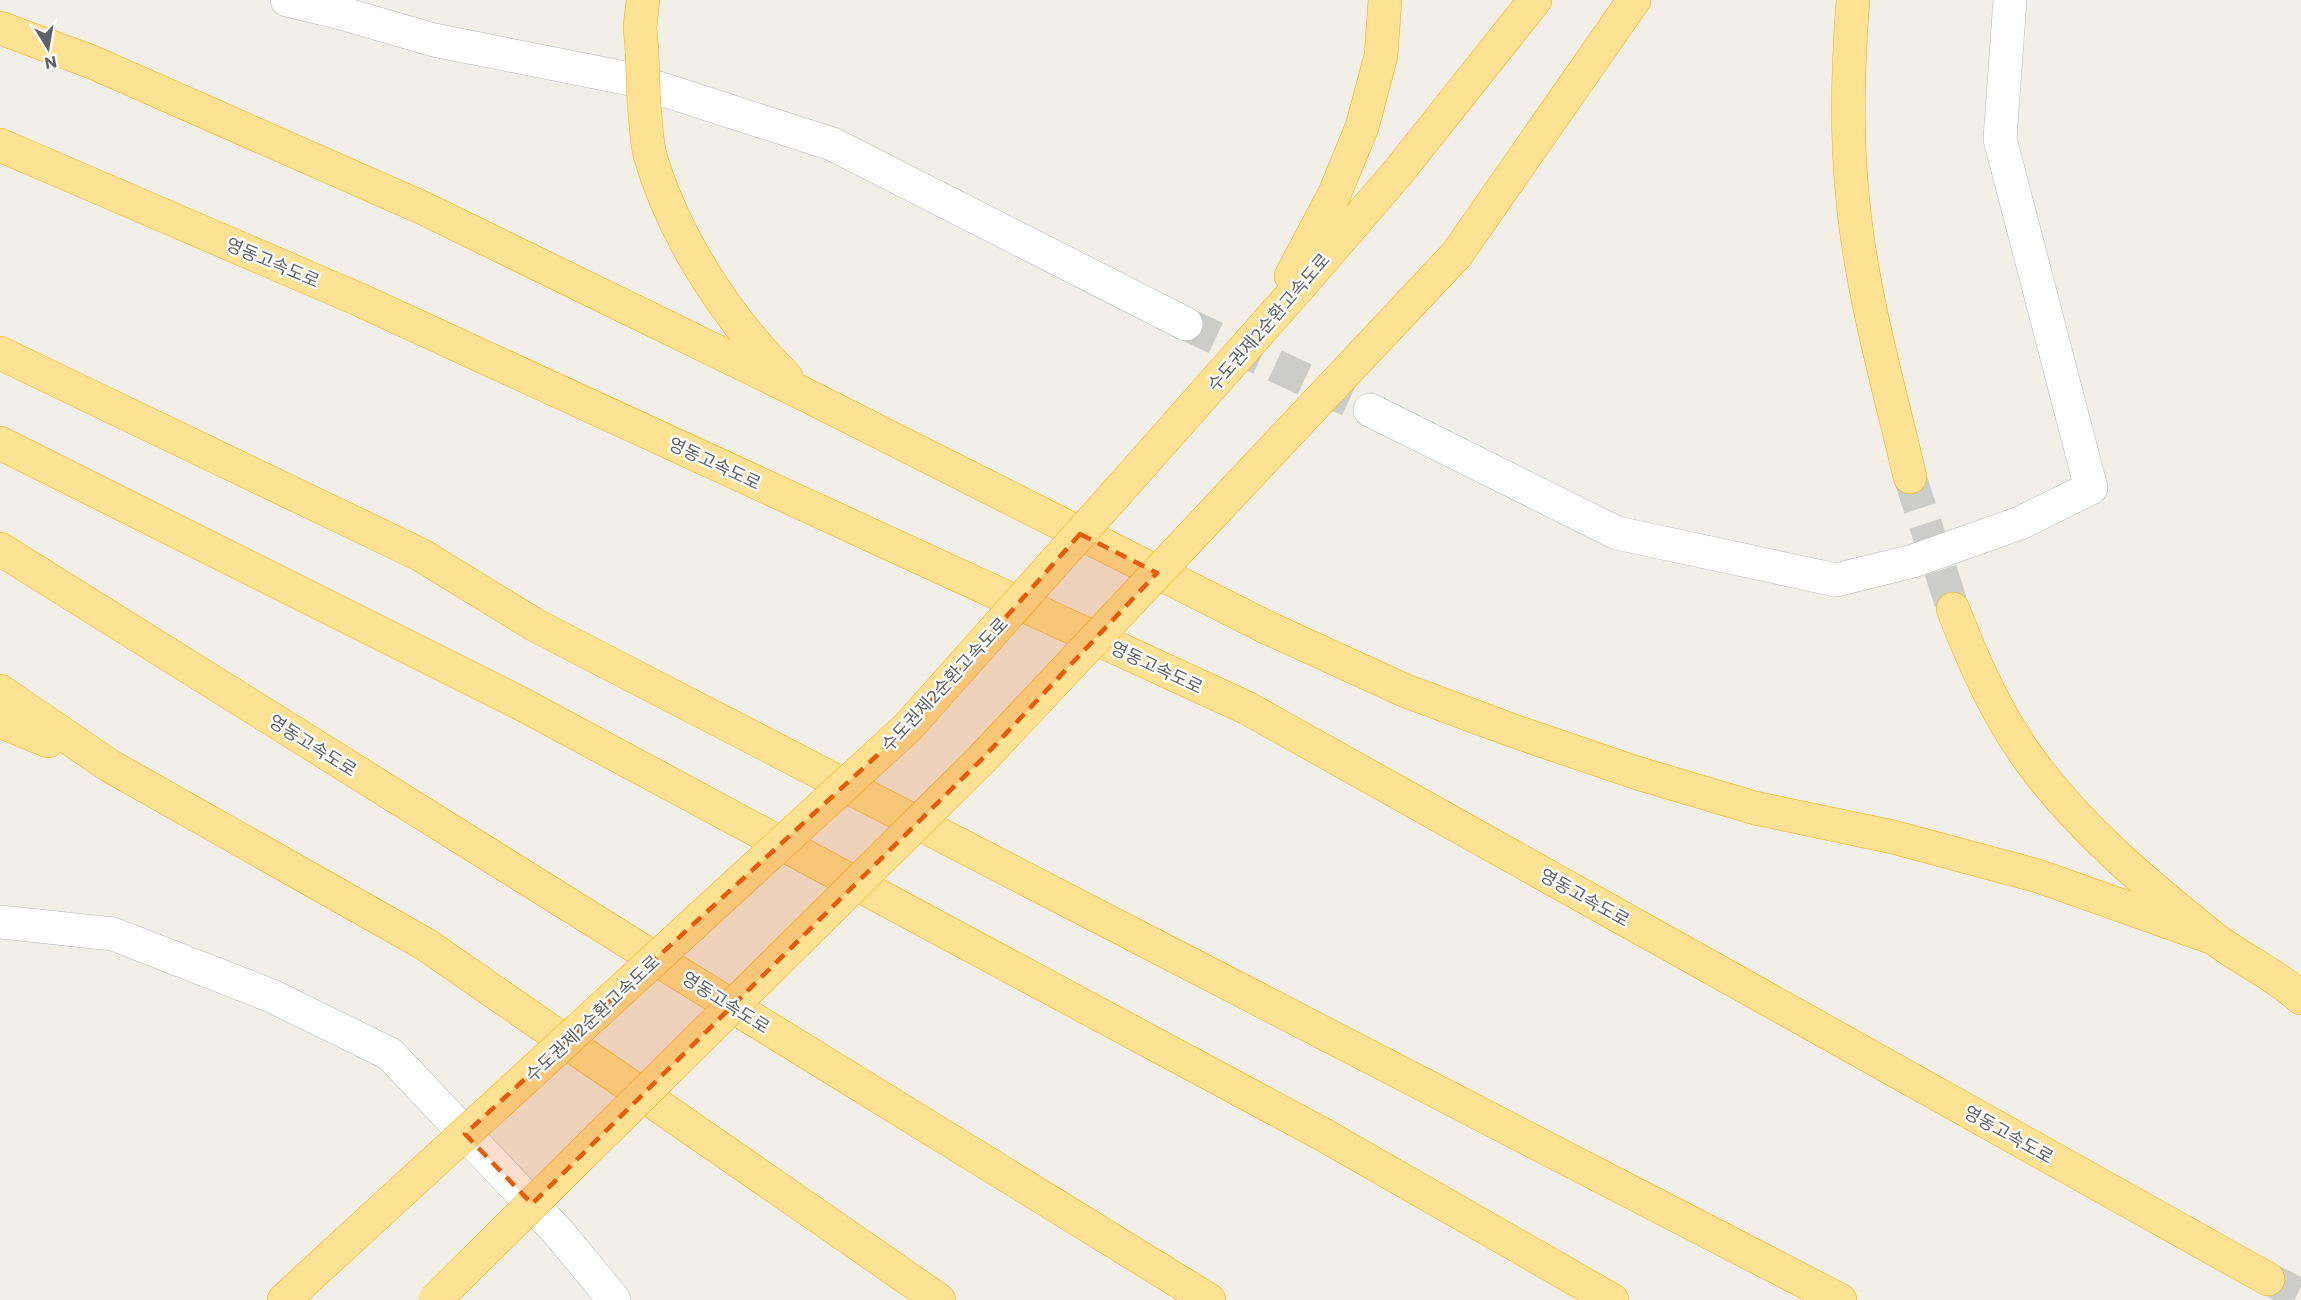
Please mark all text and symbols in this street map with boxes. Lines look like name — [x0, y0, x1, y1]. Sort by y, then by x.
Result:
north arrow — [18, 18, 78, 78]
text: N — [43, 53, 59, 74]
street label: 영동고속도로 — [223, 232, 323, 292]
street label: 수도권제2순환고속도로 — [1202, 249, 1334, 395]
street label: 영동고속도로 — [665, 432, 765, 494]
street label: 수도권제2순환고속도로 — [876, 612, 1012, 756]
street label: 영동고속도로 — [1107, 636, 1207, 698]
street label: 영동고속도로 — [265, 709, 361, 781]
street label: 영동고속도로 — [1536, 863, 1634, 931]
street label: 수도권제2순환고속도로 — [520, 950, 664, 1086]
street label: 영동고속도로 — [678, 966, 774, 1038]
street label: 영동고속도로 — [1960, 1100, 2058, 1168]

